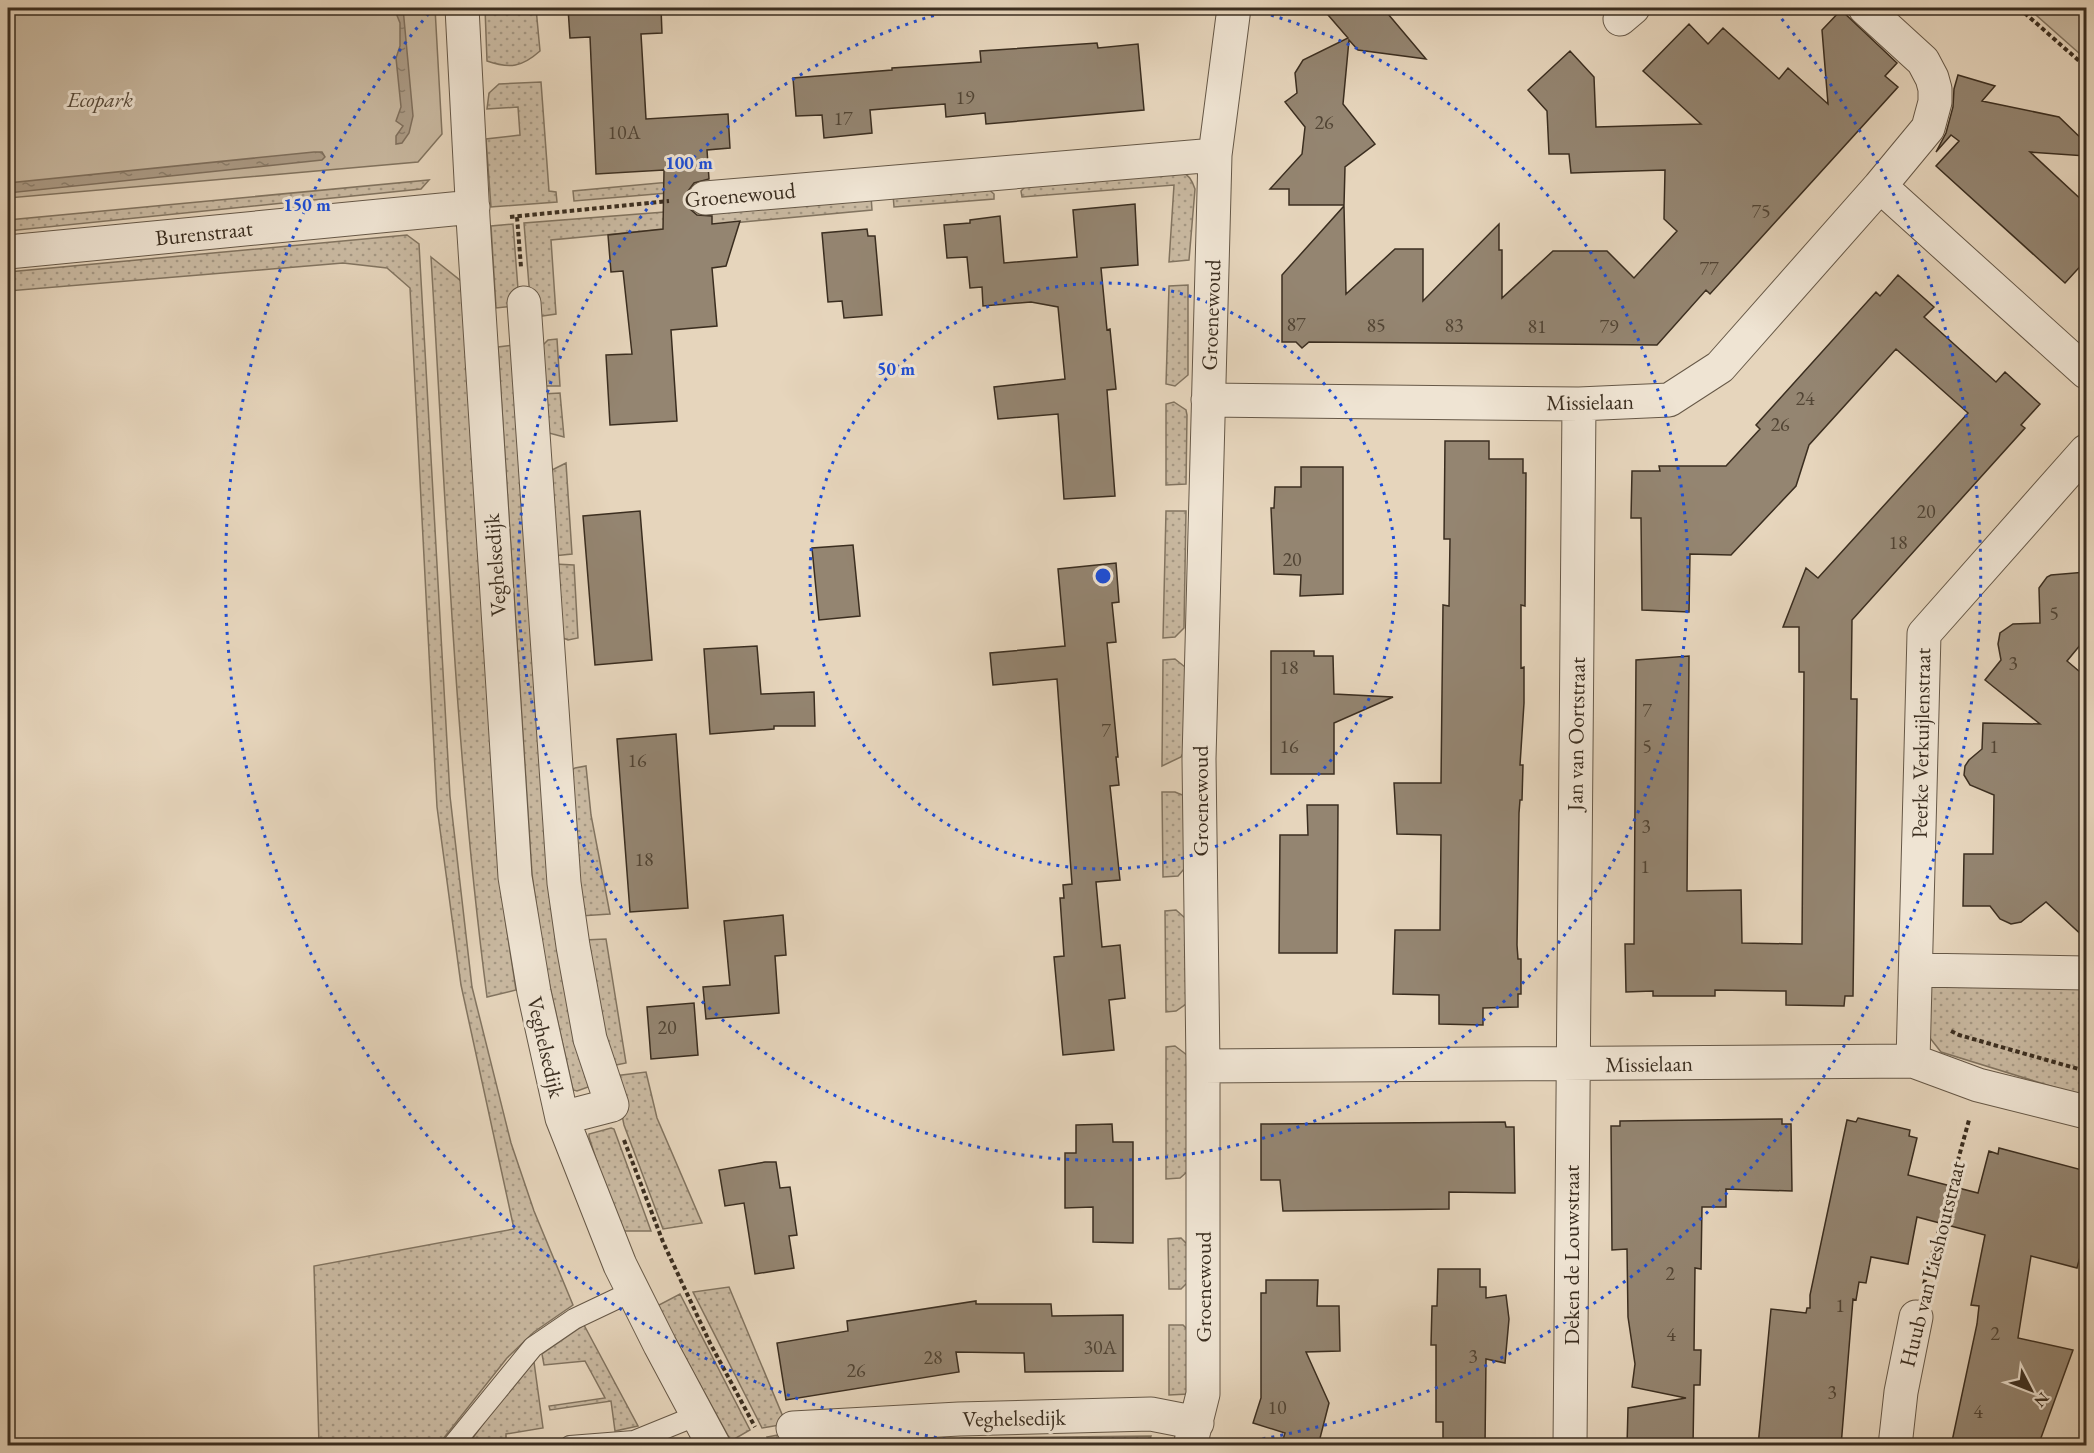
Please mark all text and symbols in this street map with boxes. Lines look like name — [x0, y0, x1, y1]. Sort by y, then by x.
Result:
house number: 19 — [955, 84, 975, 110]
park label: Ecopark — [66, 85, 133, 114]
house number: 17 — [833, 105, 853, 131]
house number: 26 — [1314, 109, 1334, 135]
house number: 10A — [607, 119, 641, 145]
text: 100 m — [665, 151, 713, 174]
street label: Groenewoud — [683, 176, 798, 214]
text: 150 m — [283, 193, 331, 216]
house number: 75 — [1751, 198, 1771, 224]
street label: Burenstraat — [154, 213, 254, 253]
house number: 77 — [1699, 255, 1719, 281]
street label: Groenewoud — [1195, 258, 1227, 371]
house number: 87 — [1286, 311, 1306, 337]
house number: 85 — [1366, 312, 1386, 338]
house number: 83 — [1444, 312, 1464, 338]
house number: 81 — [1527, 313, 1547, 339]
house number: 79 — [1599, 313, 1619, 339]
text: 50 m — [877, 357, 915, 380]
house number: 24 — [1795, 385, 1815, 411]
street label: Missielaan — [1546, 387, 1635, 417]
house number: 26 — [1770, 411, 1790, 437]
house number: 20 — [1916, 498, 1936, 524]
street label: Veghelsedijk — [477, 512, 513, 617]
house number: 18 — [1888, 529, 1908, 555]
house number: 20 — [1282, 546, 1302, 572]
centre of rings — [1093, 566, 1113, 586]
house number: 5 — [2049, 600, 2059, 626]
street label: Peerke Verkuijlenstraat — [1905, 647, 1937, 839]
house number: 3 — [2008, 650, 2018, 676]
house number: 18 — [1279, 654, 1299, 680]
street label: Jan van Oortstraat — [1560, 657, 1592, 813]
house number: 7 — [1642, 697, 1652, 723]
house number: 7 — [1101, 717, 1111, 743]
house number: 16 — [1279, 733, 1299, 759]
house number: 5 — [1642, 733, 1652, 759]
house number: 1 — [1989, 733, 1999, 759]
street label: Groenewoud — [1186, 745, 1215, 857]
house number: 16 — [627, 747, 647, 773]
house number: 3 — [1641, 813, 1651, 839]
house number: 18 — [634, 846, 654, 872]
house number: 1 — [1640, 853, 1650, 879]
street label: Veghelsedijk — [520, 993, 572, 1101]
house number: 20 — [657, 1014, 677, 1040]
street label: Missielaan — [1605, 1049, 1694, 1079]
street label: Huub van Lieshoutstraat — [1892, 1158, 1972, 1370]
street label: Deken de Louwstraat — [1557, 1165, 1586, 1345]
street label: Groenewoud — [1189, 1231, 1218, 1343]
house number: 2 — [1665, 1260, 1675, 1286]
house number: 1 — [1835, 1292, 1845, 1318]
house number: 2 — [1990, 1320, 2000, 1346]
house number: 4 — [1666, 1321, 1676, 1347]
house number: 30A — [1083, 1334, 1117, 1360]
house number: 3 — [1468, 1343, 1478, 1369]
house number: 28 — [923, 1344, 943, 1370]
house number: 26 — [846, 1357, 866, 1383]
north arrow — [2001, 1360, 2061, 1420]
house number: 3 — [1827, 1379, 1837, 1405]
text: N — [2030, 1388, 2054, 1412]
house number: 10 — [1267, 1394, 1287, 1420]
house number: 4 — [1973, 1398, 1983, 1424]
street label: Veghelsedijk — [962, 1403, 1067, 1433]

